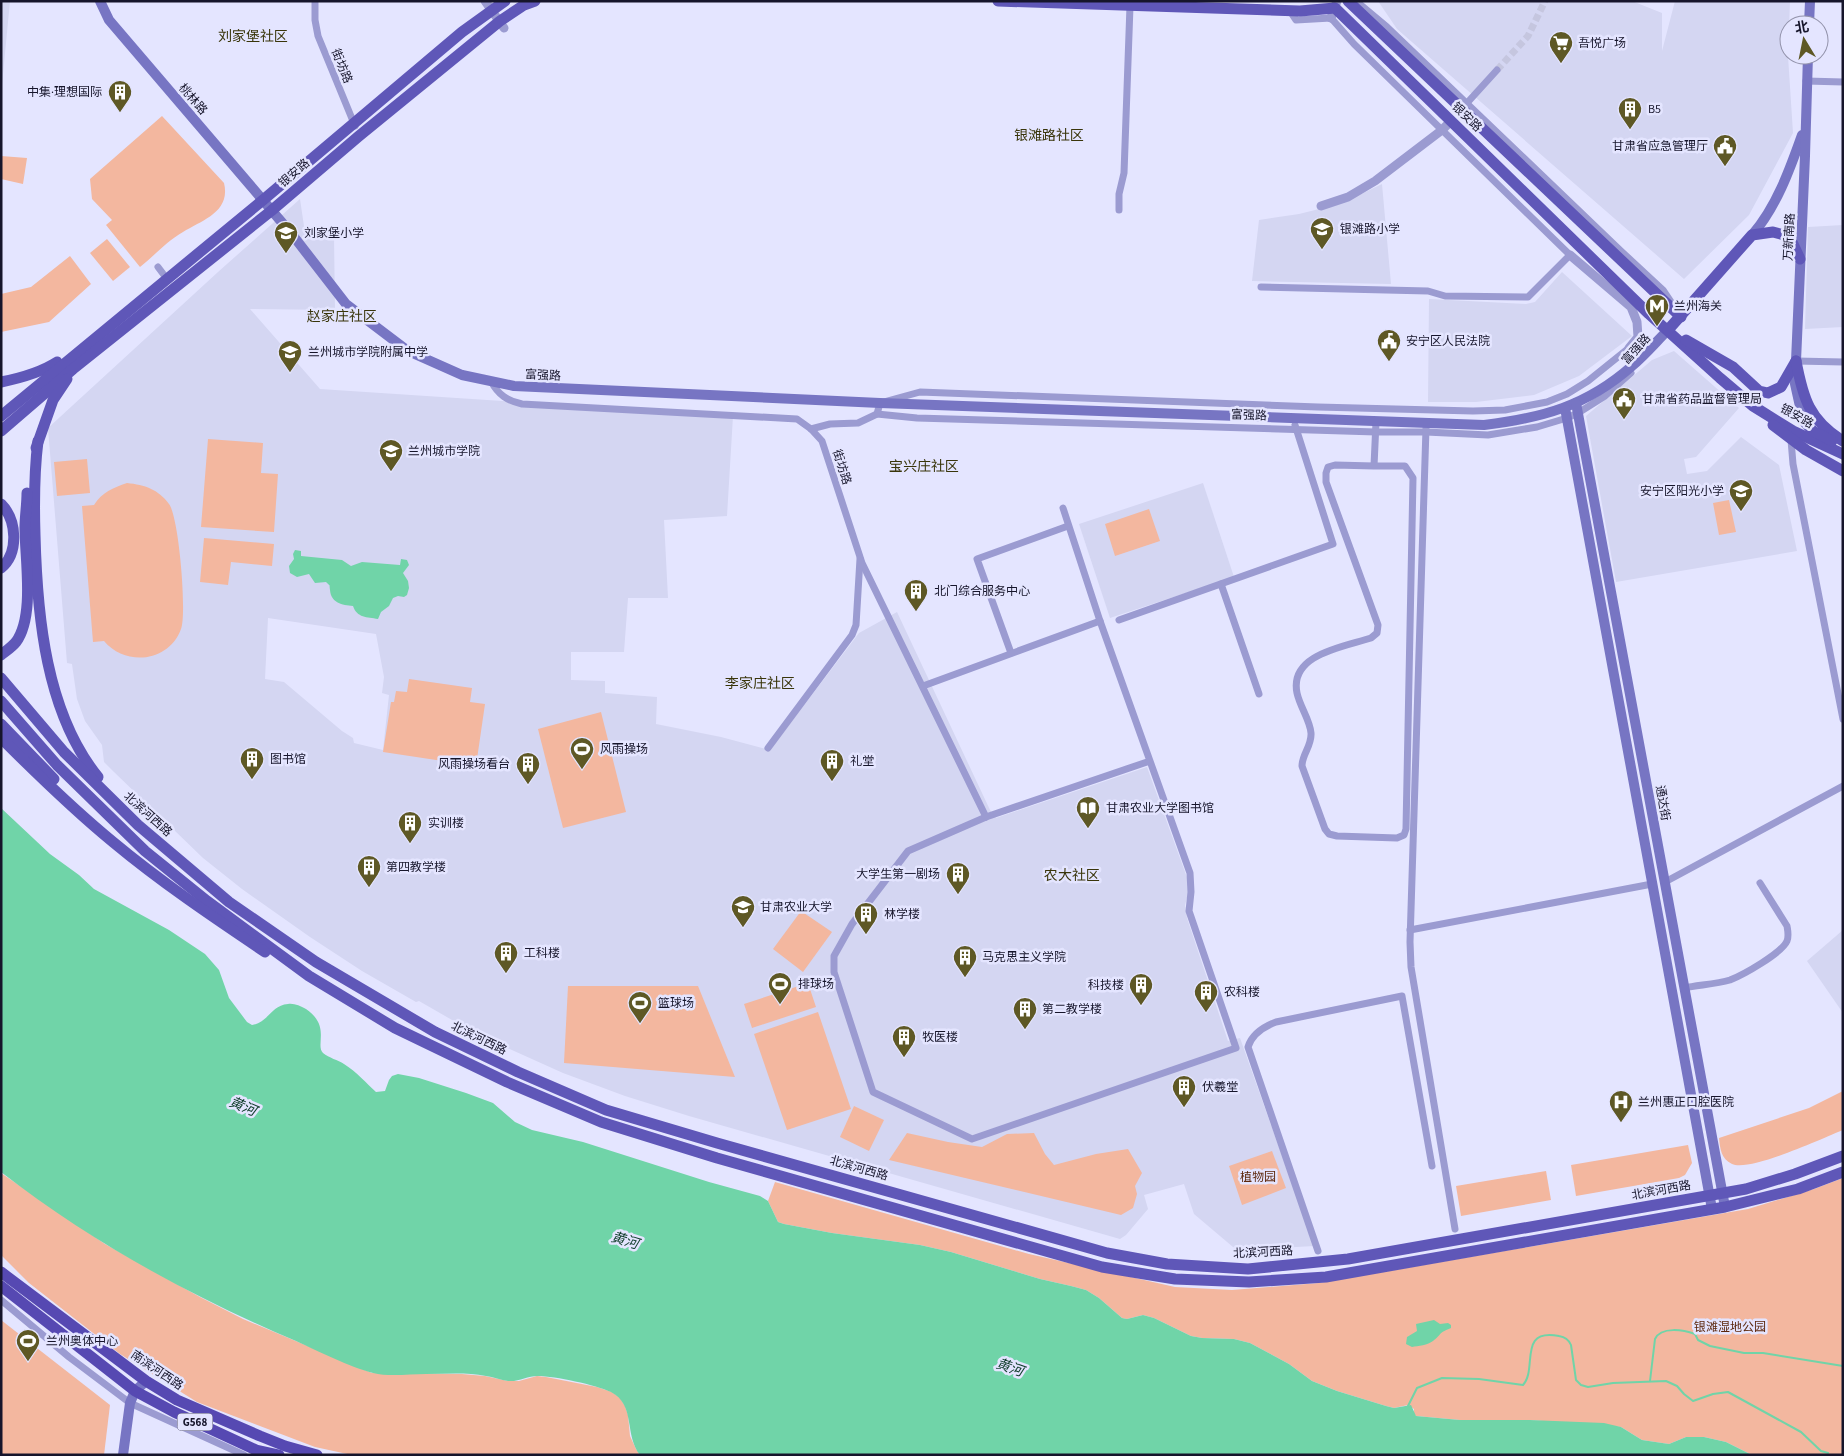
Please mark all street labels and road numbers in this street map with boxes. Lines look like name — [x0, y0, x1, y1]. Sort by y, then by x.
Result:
street label: 街坊路 — [327, 46, 356, 86]
street label: 桃林路 — [174, 80, 211, 118]
street label: 银安路 — [1448, 99, 1486, 136]
street label: 银安路 — [275, 155, 313, 192]
street label: 万新南路 — [1780, 213, 1799, 261]
street label: 富强路 — [1618, 330, 1655, 368]
street label: 富强路 — [525, 366, 561, 385]
street label: 银安路 — [1777, 400, 1817, 433]
street label: 富强路 — [1231, 406, 1267, 425]
street label: 街坊路 — [828, 447, 855, 487]
street label: 通达街 — [1651, 784, 1674, 822]
street label: 北滨河西路 — [120, 788, 176, 841]
street label: 北滨河西路 — [448, 1018, 509, 1059]
street label: 北滨河西路 — [828, 1152, 890, 1185]
street label: 北滨河西路 — [1630, 1177, 1692, 1204]
street label: 北滨河西路 — [1233, 1242, 1293, 1263]
street label: 南滨河西路 — [127, 1347, 186, 1394]
road number: G568 — [178, 1414, 212, 1430]

